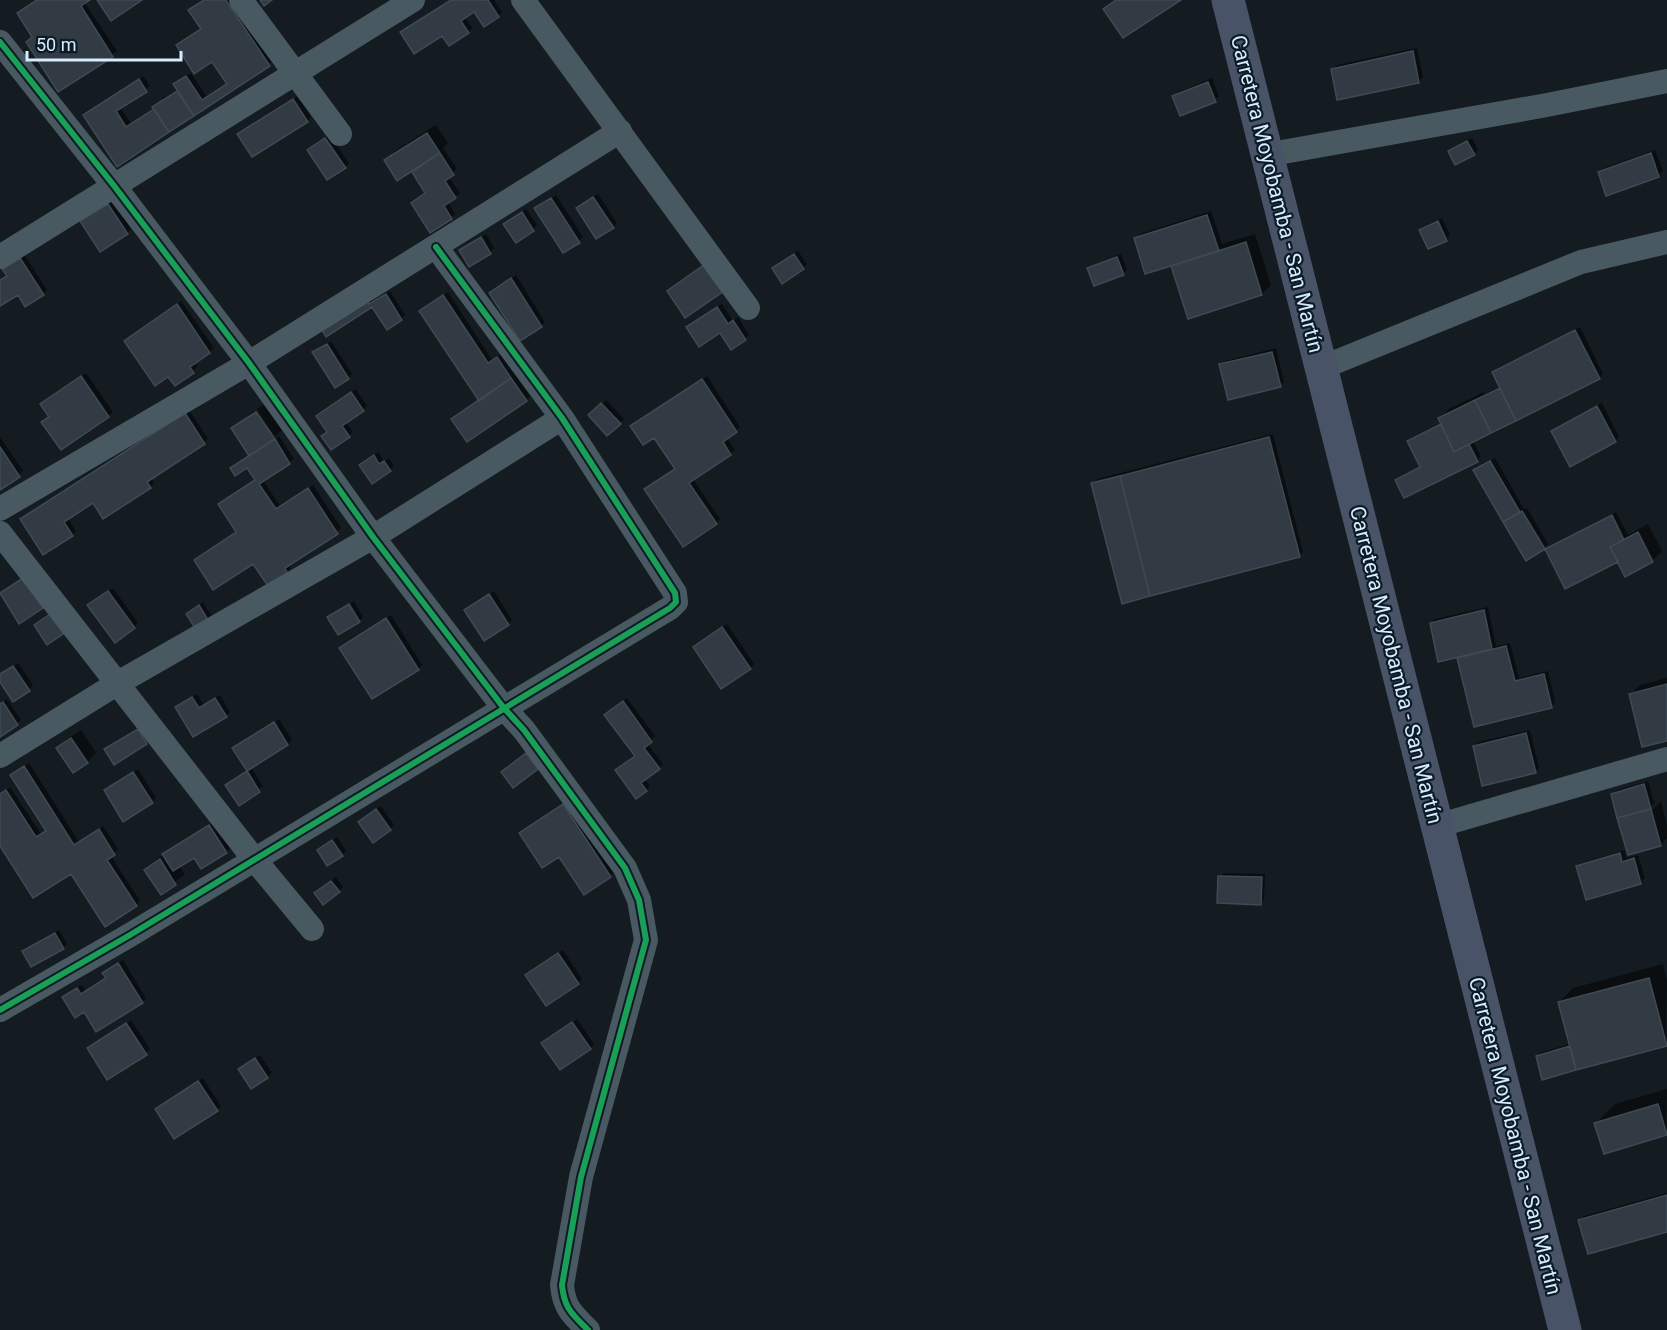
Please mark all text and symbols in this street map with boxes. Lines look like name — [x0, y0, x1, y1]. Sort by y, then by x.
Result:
scale bar — [27, 24, 182, 62]
street label: Carretera Moyobamba - San Martín — [1226, 33, 1328, 355]
text: 50 m — [36, 34, 76, 55]
street label: Carretera Moyobamba - San Martín — [1345, 504, 1447, 826]
street label: Carretera Moyobamba - San Martín — [1464, 975, 1566, 1297]

